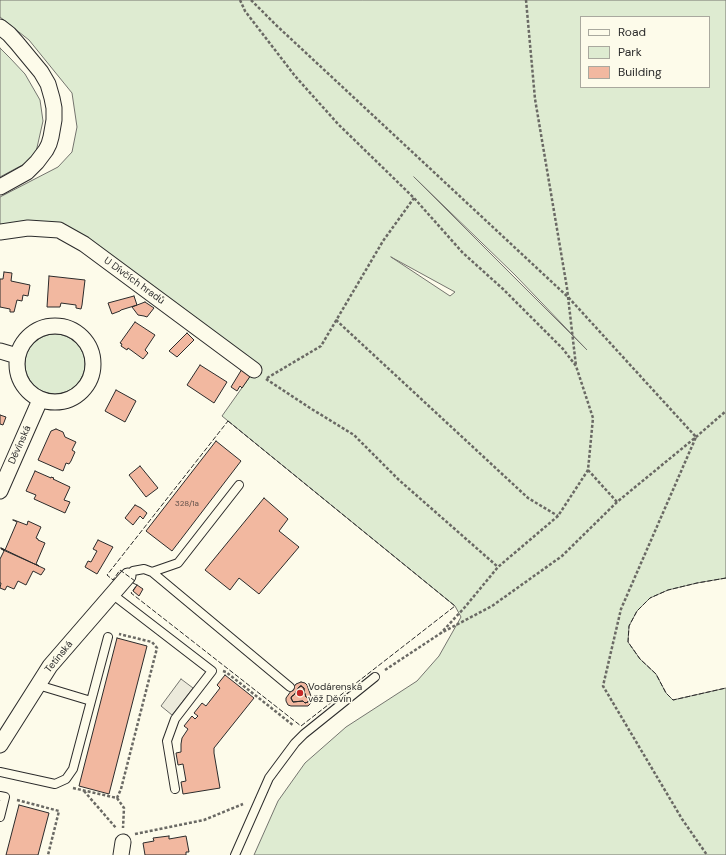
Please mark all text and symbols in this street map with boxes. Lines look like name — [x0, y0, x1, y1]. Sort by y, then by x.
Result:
legend — [580, 16, 710, 88]
text: Road — [618, 24, 646, 40]
text: Park — [618, 44, 642, 60]
text: Building — [618, 64, 662, 80]
street label: U Dívčích hradů — [101, 255, 167, 307]
street label: Děvínská — [6, 424, 34, 466]
house number: 328/1a — [175, 499, 199, 509]
street label: Tetínská — [43, 639, 75, 675]
place label: Vodárenská věž Děvín — [308, 681, 362, 704]
marker: Vodárenská věž Děvín — [295, 688, 305, 698]

